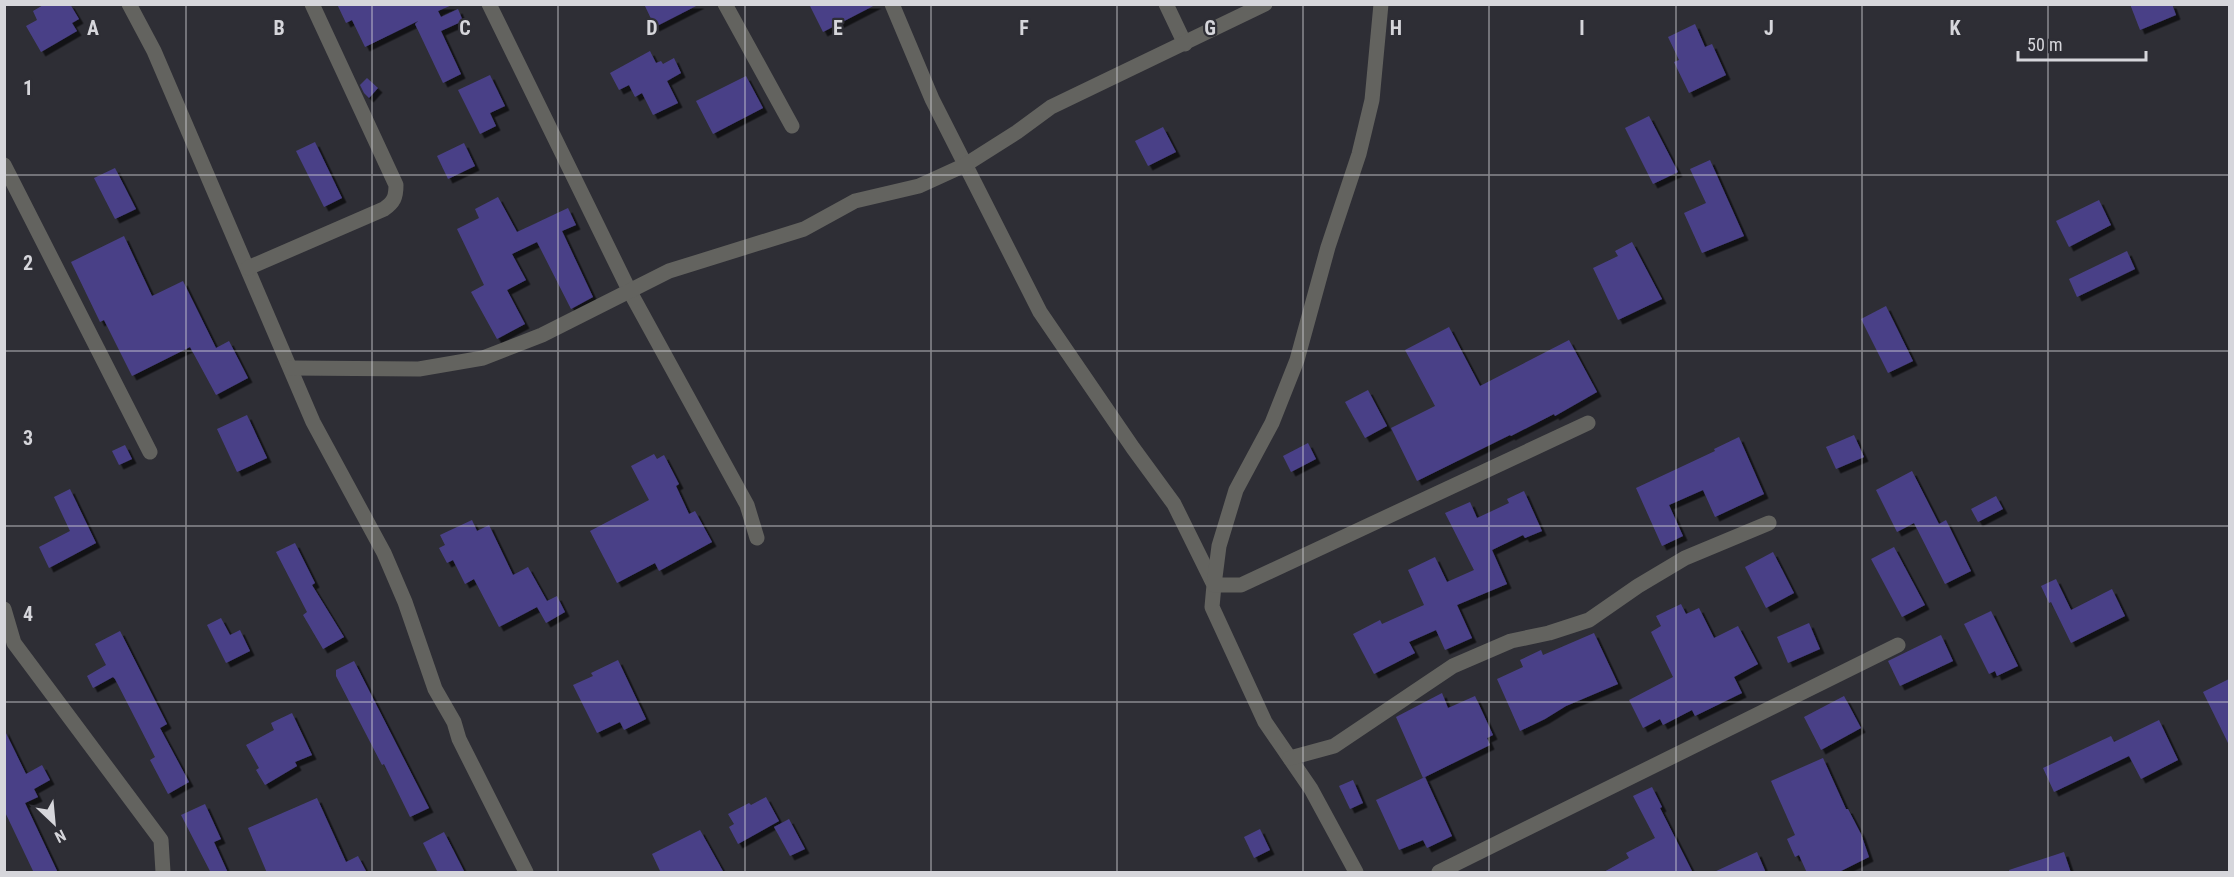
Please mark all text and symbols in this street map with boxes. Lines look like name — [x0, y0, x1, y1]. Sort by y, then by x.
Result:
text: A — [87, 16, 99, 40]
text: B — [273, 16, 285, 40]
text: C — [459, 16, 471, 40]
text: D — [646, 16, 658, 40]
text: E — [833, 16, 843, 40]
text: F — [1019, 16, 1029, 40]
text: G — [1204, 16, 1216, 40]
text: H — [1390, 16, 1402, 40]
text: I — [1579, 16, 1585, 40]
text: J — [1764, 16, 1774, 40]
text: K — [1949, 16, 1961, 40]
scale bar — [2018, 24, 2146, 62]
text: 50 m — [2027, 34, 2062, 55]
text: 1 — [23, 76, 33, 100]
text: 2 — [23, 251, 33, 275]
text: 3 — [23, 426, 33, 450]
text: 4 — [23, 602, 33, 626]
north arrow — [24, 793, 84, 853]
text: N — [52, 825, 69, 847]

